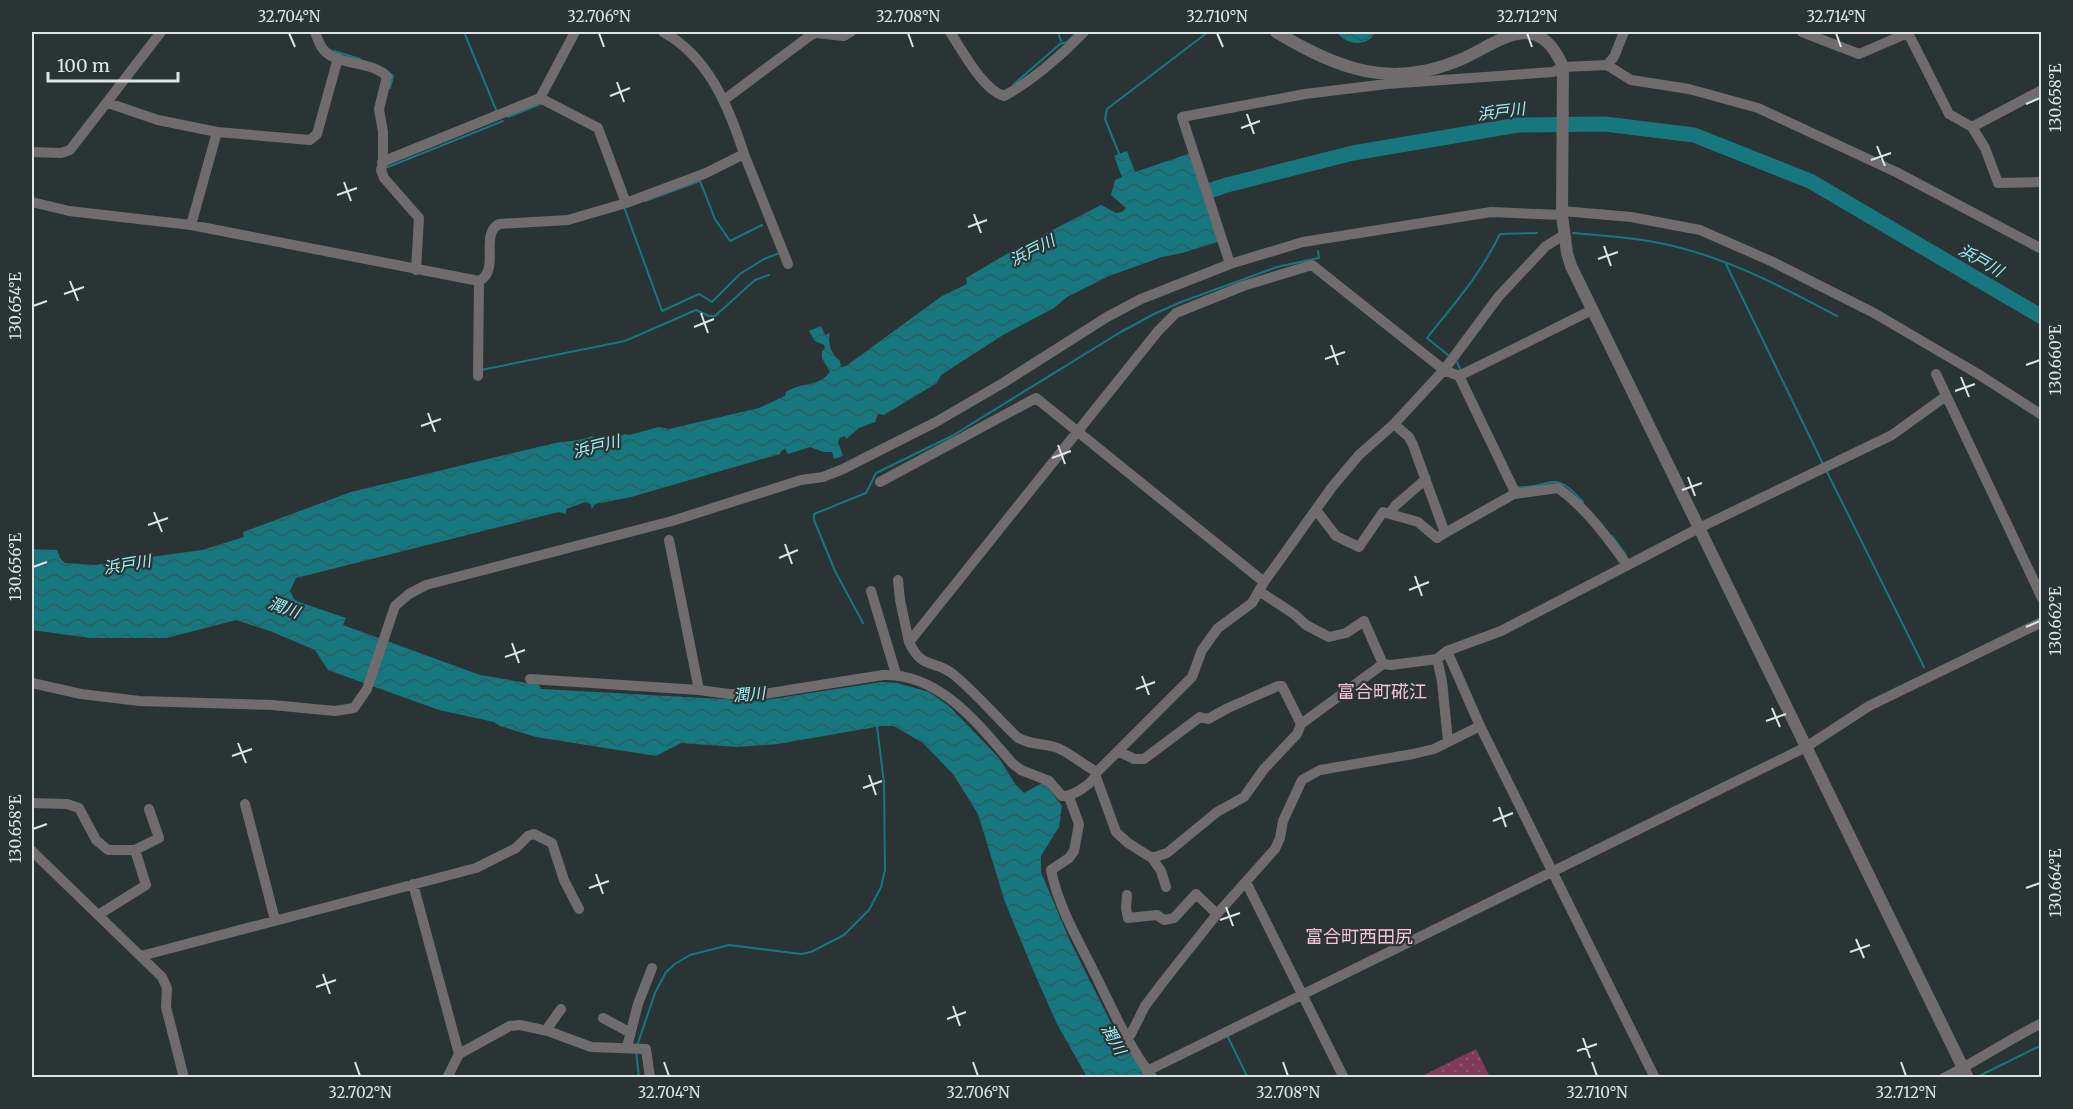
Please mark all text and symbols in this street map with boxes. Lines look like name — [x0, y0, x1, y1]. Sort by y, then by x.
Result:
text: 32.704°N — [258, 7, 321, 26]
text: 32.706°N — [567, 7, 631, 26]
text: 32.708°N — [876, 7, 940, 26]
text: 32.710°N — [1186, 7, 1248, 26]
text: 32.712°N — [1497, 7, 1558, 26]
text: 32.714°N — [1806, 7, 1866, 26]
scale bar — [48, 45, 178, 83]
text: 100 m — [57, 54, 110, 77]
text: 130.658°E — [2046, 63, 2065, 132]
water label: 浜戸川 — [1476, 98, 1528, 124]
water label: 浜戸川 — [1006, 229, 1060, 270]
water label: 浜戸川 — [1955, 239, 2009, 282]
text: 130.654°E — [6, 272, 25, 340]
text: 130.660°E — [2046, 324, 2065, 395]
water label: 浜戸川 — [570, 430, 624, 462]
text: 130.656°E — [6, 533, 25, 601]
water label: 浜戸川 — [102, 550, 154, 578]
text: 130.662°E — [2046, 586, 2065, 656]
water label: 潤川 — [266, 592, 304, 623]
district label: 富合町硴江 — [1337, 680, 1427, 703]
water label: 潤川 — [732, 682, 768, 705]
text: 130.658°E — [6, 794, 25, 863]
text: 130.664°E — [2046, 848, 2065, 917]
district label: 富合町西田尻 — [1305, 925, 1413, 948]
water label: 潤川 — [1097, 1020, 1131, 1060]
text: 32.702°N — [328, 1083, 392, 1102]
text: 32.704°N — [638, 1083, 701, 1102]
text: 32.706°N — [946, 1083, 1010, 1102]
text: 32.708°N — [1256, 1083, 1320, 1102]
text: 32.710°N — [1566, 1083, 1628, 1102]
text: 32.712°N — [1876, 1083, 1937, 1102]

